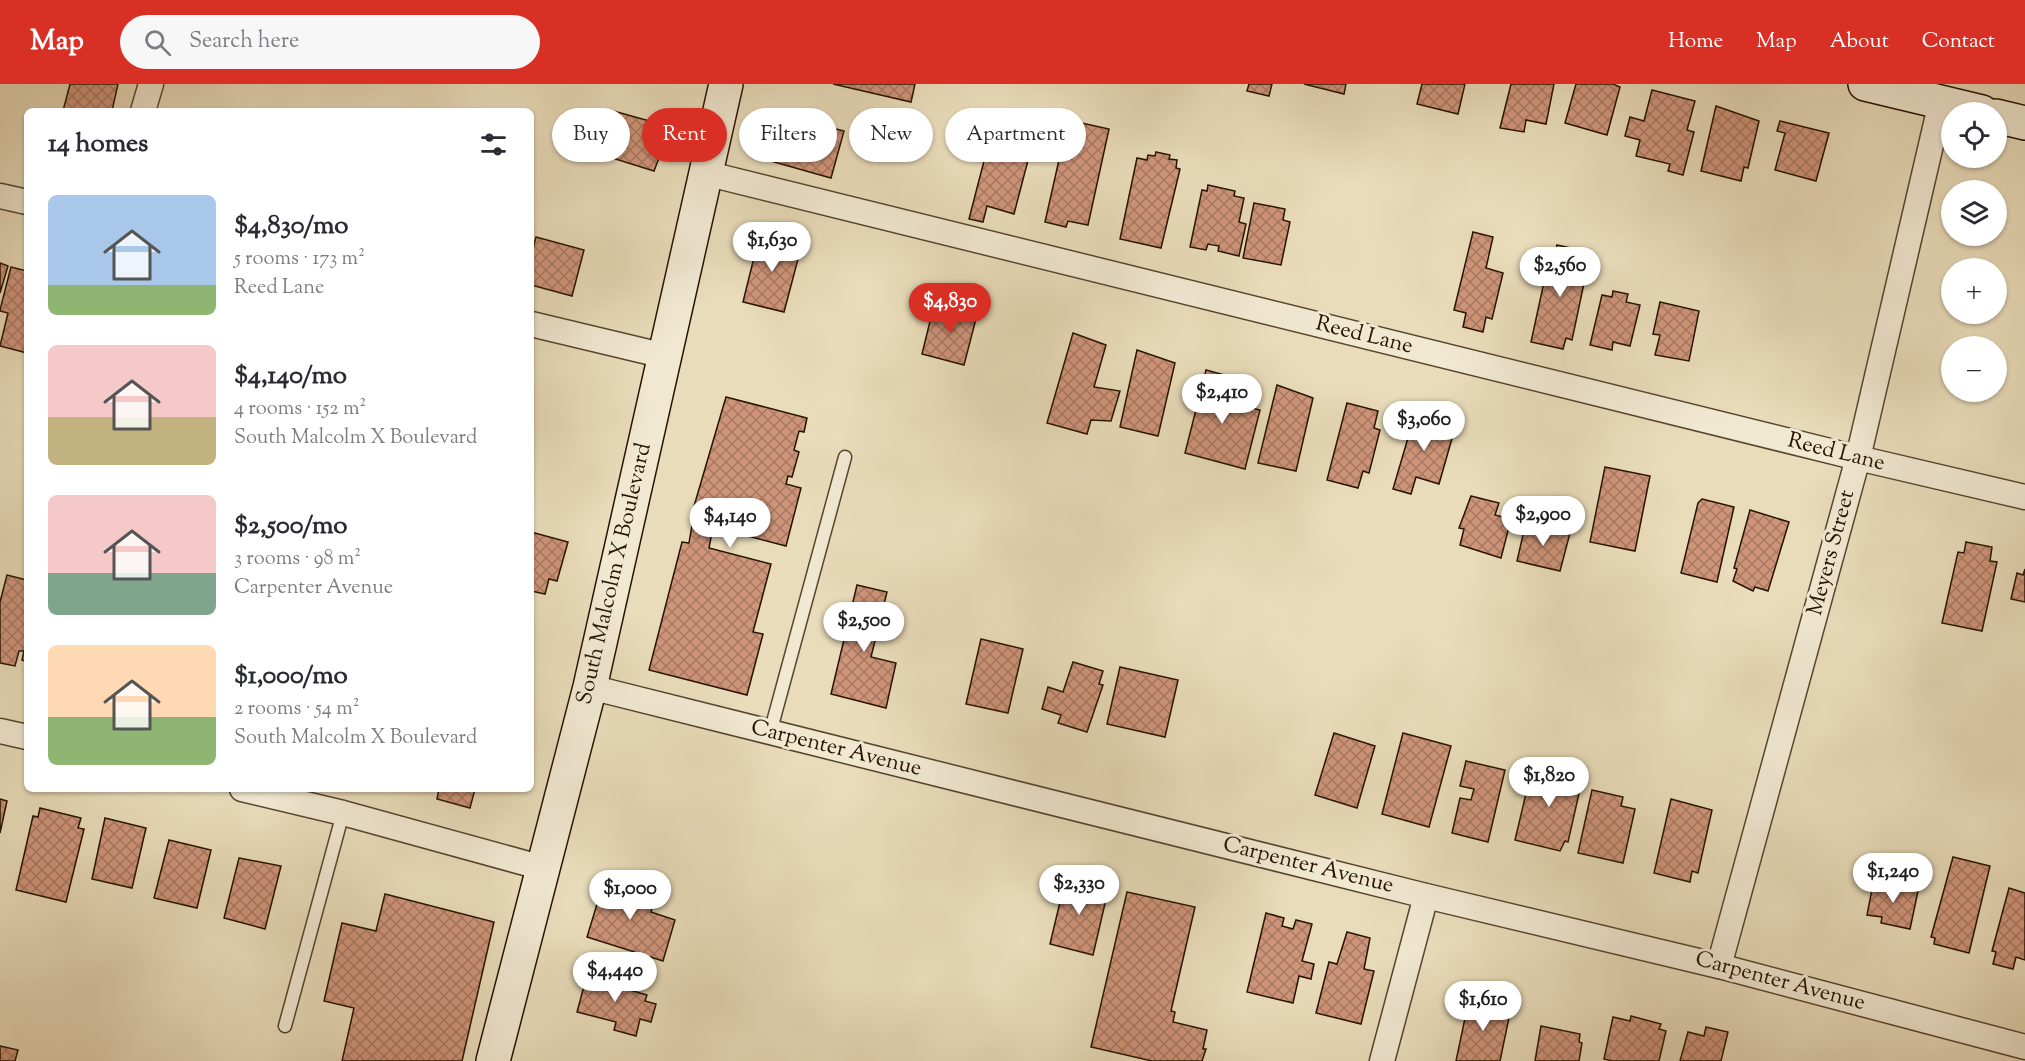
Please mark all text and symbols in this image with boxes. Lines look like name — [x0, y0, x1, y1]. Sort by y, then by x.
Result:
search box — [120, 15, 540, 69]
text: Map — [30, 22, 84, 62]
icon: search — [141, 26, 174, 59]
text: Search here — [189, 26, 299, 58]
text: Home — [1668, 27, 1723, 57]
text: Map — [1756, 27, 1797, 57]
text: About — [1830, 27, 1889, 57]
text: Contact — [1922, 27, 1995, 57]
map controls — [1941, 102, 2007, 402]
button: locate — [1941, 102, 2007, 168]
chip: Buy — [552, 108, 630, 162]
chip: Rent — [642, 108, 727, 162]
chip: Filters — [739, 108, 837, 162]
chip: New — [849, 108, 933, 162]
chip: Apartment — [945, 108, 1086, 162]
text: 14 homes — [48, 126, 148, 163]
icon: filters — [477, 128, 510, 161]
button: layers — [1941, 180, 2007, 246]
text: $4,830/mo — [234, 208, 348, 245]
icon: home — [96, 219, 168, 291]
pin: $1,630 — [723, 222, 821, 273]
text: $1,630 — [747, 227, 797, 256]
text: 5 rooms · 173 m² — [234, 245, 365, 274]
pin: $2,560 — [1511, 247, 1609, 298]
text: $2,560 — [1534, 252, 1586, 281]
button: + — [1941, 258, 2007, 324]
text: Reed Lane — [234, 274, 324, 303]
pin: $4,830 — [901, 283, 999, 334]
text: $4,830 — [923, 288, 977, 317]
street label: Reed Lane — [1312, 308, 1416, 364]
button: − — [1941, 336, 2007, 402]
text: $4,140/mo — [234, 358, 347, 395]
icon: home — [96, 369, 168, 441]
pin: $2,410 — [1173, 374, 1271, 425]
text: $2,410 — [1196, 379, 1248, 408]
text: 4 rooms · 152 m² — [234, 395, 366, 424]
pin: $3,060 — [1375, 401, 1473, 452]
text: $3,060 — [1397, 406, 1451, 435]
text: South Malcolm X Boulevard — [234, 424, 477, 453]
street label: Reed Lane — [1784, 425, 1888, 481]
street label: South Malcolm X Boulevard — [569, 440, 661, 708]
street label: Meyers Street — [1800, 486, 1864, 619]
pin: $2,900 — [1494, 496, 1592, 547]
pin: $4,140 — [681, 498, 779, 549]
text: $2,900 — [1515, 501, 1571, 530]
text: $4,140 — [703, 503, 757, 532]
text: $2,500/mo — [234, 508, 347, 545]
icon: home — [96, 519, 168, 591]
text: 3 rooms · 98 m² — [234, 545, 361, 574]
text: Carpenter Avenue — [234, 574, 393, 603]
pin: $2,500 — [815, 602, 913, 653]
text: $2,500 — [837, 607, 891, 636]
text: $1,000/mo — [234, 658, 348, 695]
icon: home — [96, 669, 168, 741]
text: 2 rooms · 54 m² — [234, 695, 359, 724]
street label: Carpenter Avenue — [747, 712, 925, 786]
text: South Malcolm X Boulevard — [234, 724, 477, 753]
pin: $1,820 — [1500, 757, 1598, 808]
text: $1,820 — [1523, 762, 1575, 791]
street label: Carpenter Avenue — [1219, 829, 1397, 903]
pin: $1,240 — [1844, 853, 1942, 904]
text: $1,240 — [1867, 858, 1919, 887]
pin: $2,330 — [1030, 865, 1128, 916]
pin: $1,000 — [581, 870, 679, 921]
text: $2,330 — [1053, 870, 1105, 899]
text: $1,000 — [603, 875, 657, 904]
street label: Carpenter Avenue — [1691, 944, 1869, 1020]
pin: $4,440 — [566, 952, 664, 1003]
text: $4,440 — [587, 957, 643, 986]
pin: $1,610 — [1434, 981, 1532, 1032]
text: $1,610 — [1459, 986, 1507, 1015]

